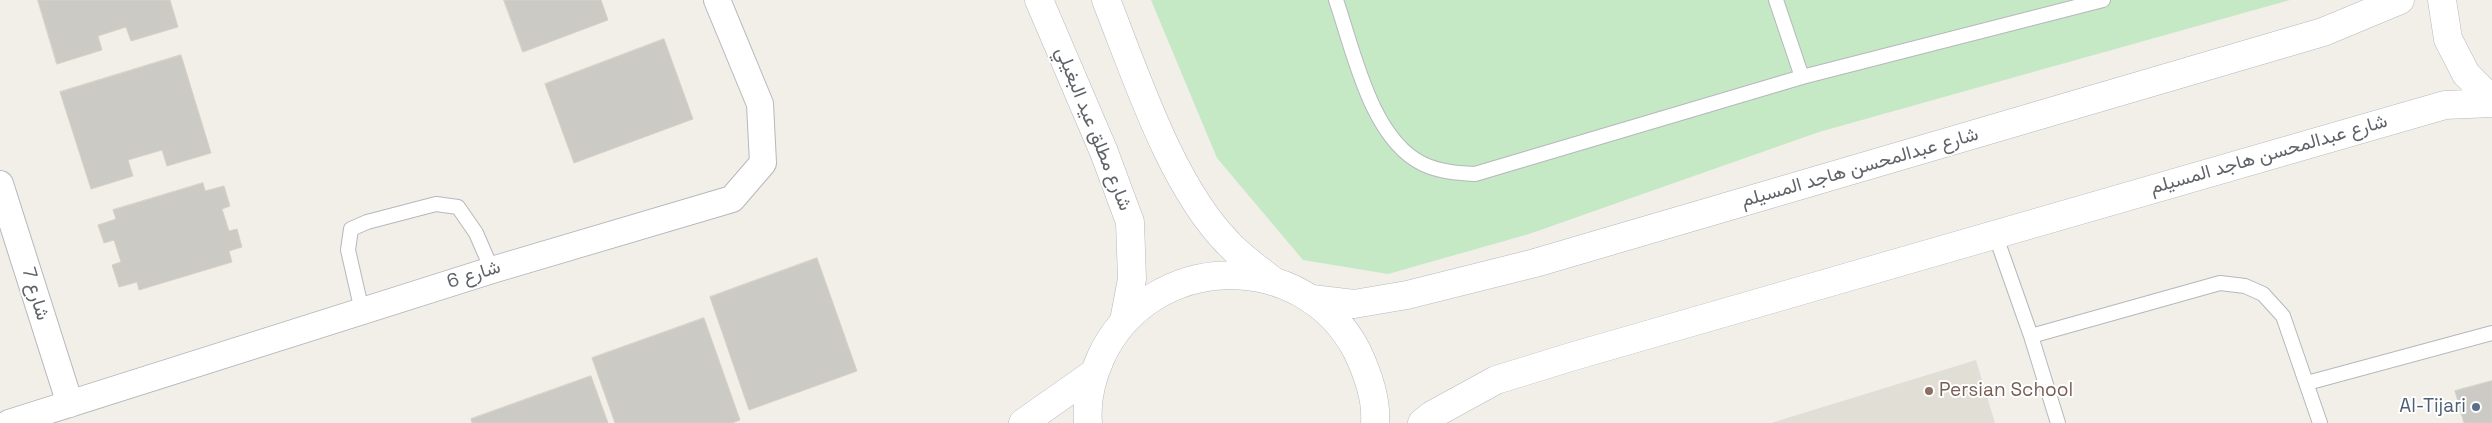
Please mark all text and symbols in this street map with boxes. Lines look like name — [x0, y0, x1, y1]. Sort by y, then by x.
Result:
street label: شارع مطلق عيد البغيلي — [1050, 44, 1136, 214]
street label: شارع عبدالمحسن هاجد المسيلم — [2148, 110, 2390, 200]
street label: شارع عبدالمحسن هاجد المسيلم — [1739, 123, 1981, 213]
street label: شارع 6 — [445, 256, 503, 294]
street label: شارع 7 — [16, 265, 54, 323]
place label: Persian School — [1939, 380, 2073, 402]
marker: Persian School — [1923, 385, 1935, 397]
place label: Al-Tijari — [2399, 396, 2466, 418]
marker: Al-Tijari — [2470, 401, 2482, 413]

